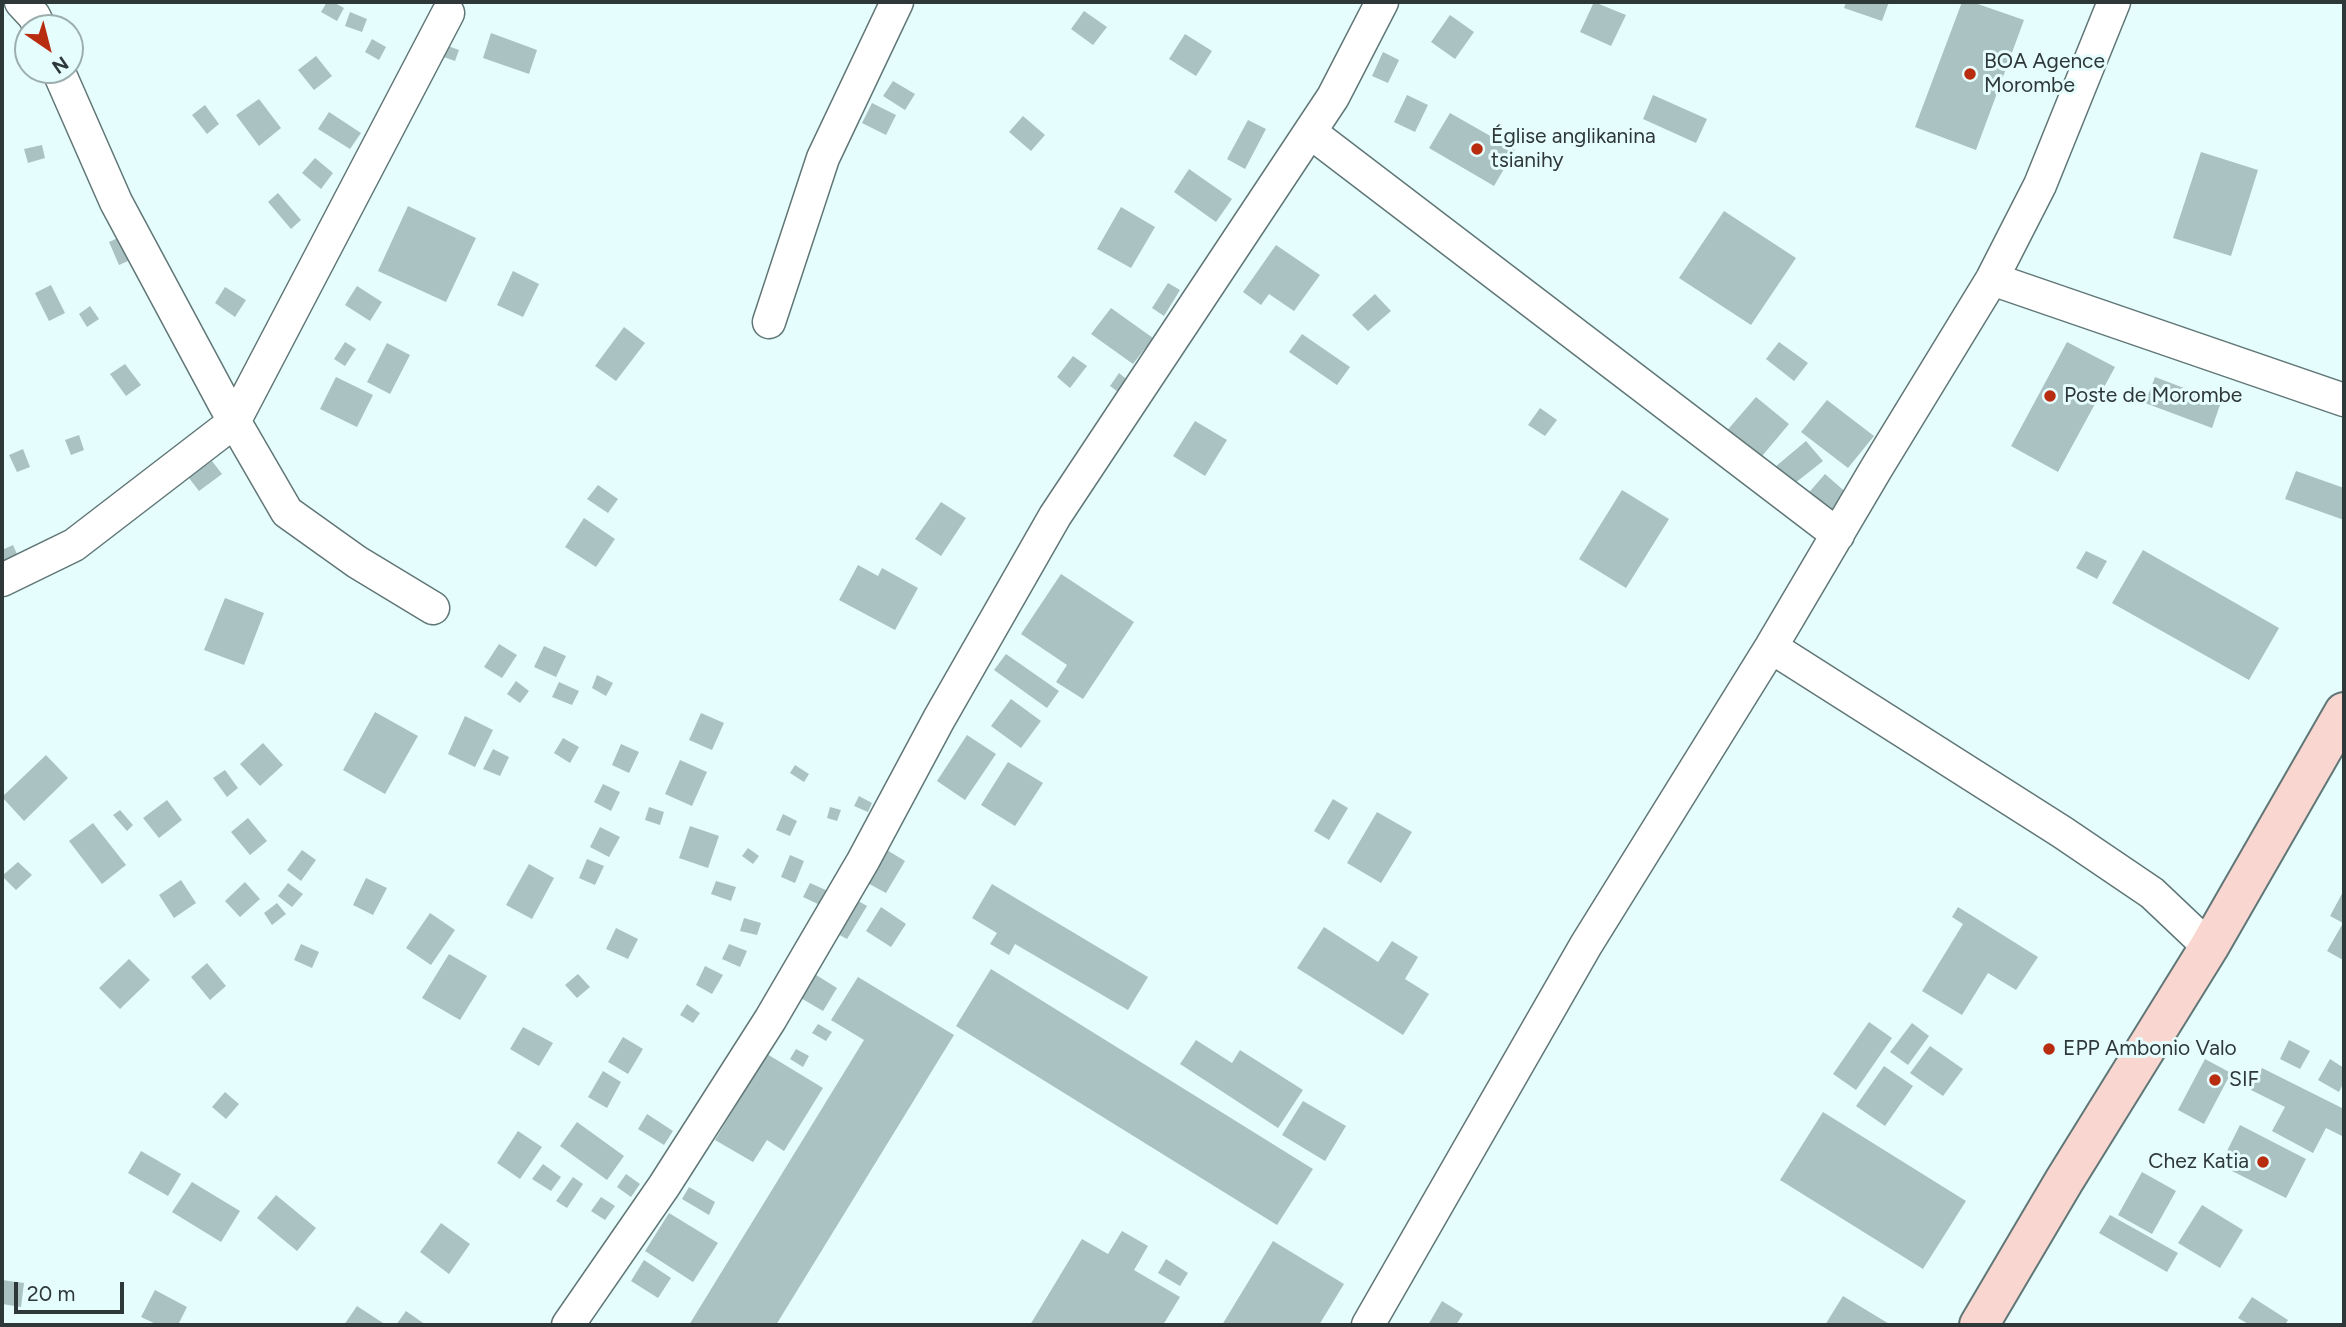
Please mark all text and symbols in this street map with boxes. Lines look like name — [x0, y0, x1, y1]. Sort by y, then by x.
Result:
north arrow — [14, 14, 84, 84]
place label: BOA Agence Morombe — [1984, 49, 2105, 99]
text: N — [48, 51, 73, 79]
marker: BOA Agence Morombe — [1962, 66, 1978, 82]
place label: Église anglikanina tsianihy — [1491, 124, 1656, 174]
marker: Église anglikanina tsianihy — [1469, 141, 1485, 157]
place label: Poste de Morombe — [2064, 383, 2242, 409]
marker: Poste de Morombe — [2042, 388, 2058, 404]
place label: EPP Ambonio Valo — [2063, 1036, 2237, 1062]
marker: EPP Ambonio Valo — [2041, 1041, 2057, 1057]
place label: SIF — [2229, 1067, 2259, 1093]
marker: SIF — [2207, 1072, 2223, 1088]
place label: Chez Katia — [2148, 1149, 2249, 1175]
marker: Chez Katia — [2255, 1154, 2271, 1170]
scale bar — [18, 1268, 128, 1312]
text: 20 m — [27, 1281, 75, 1306]

